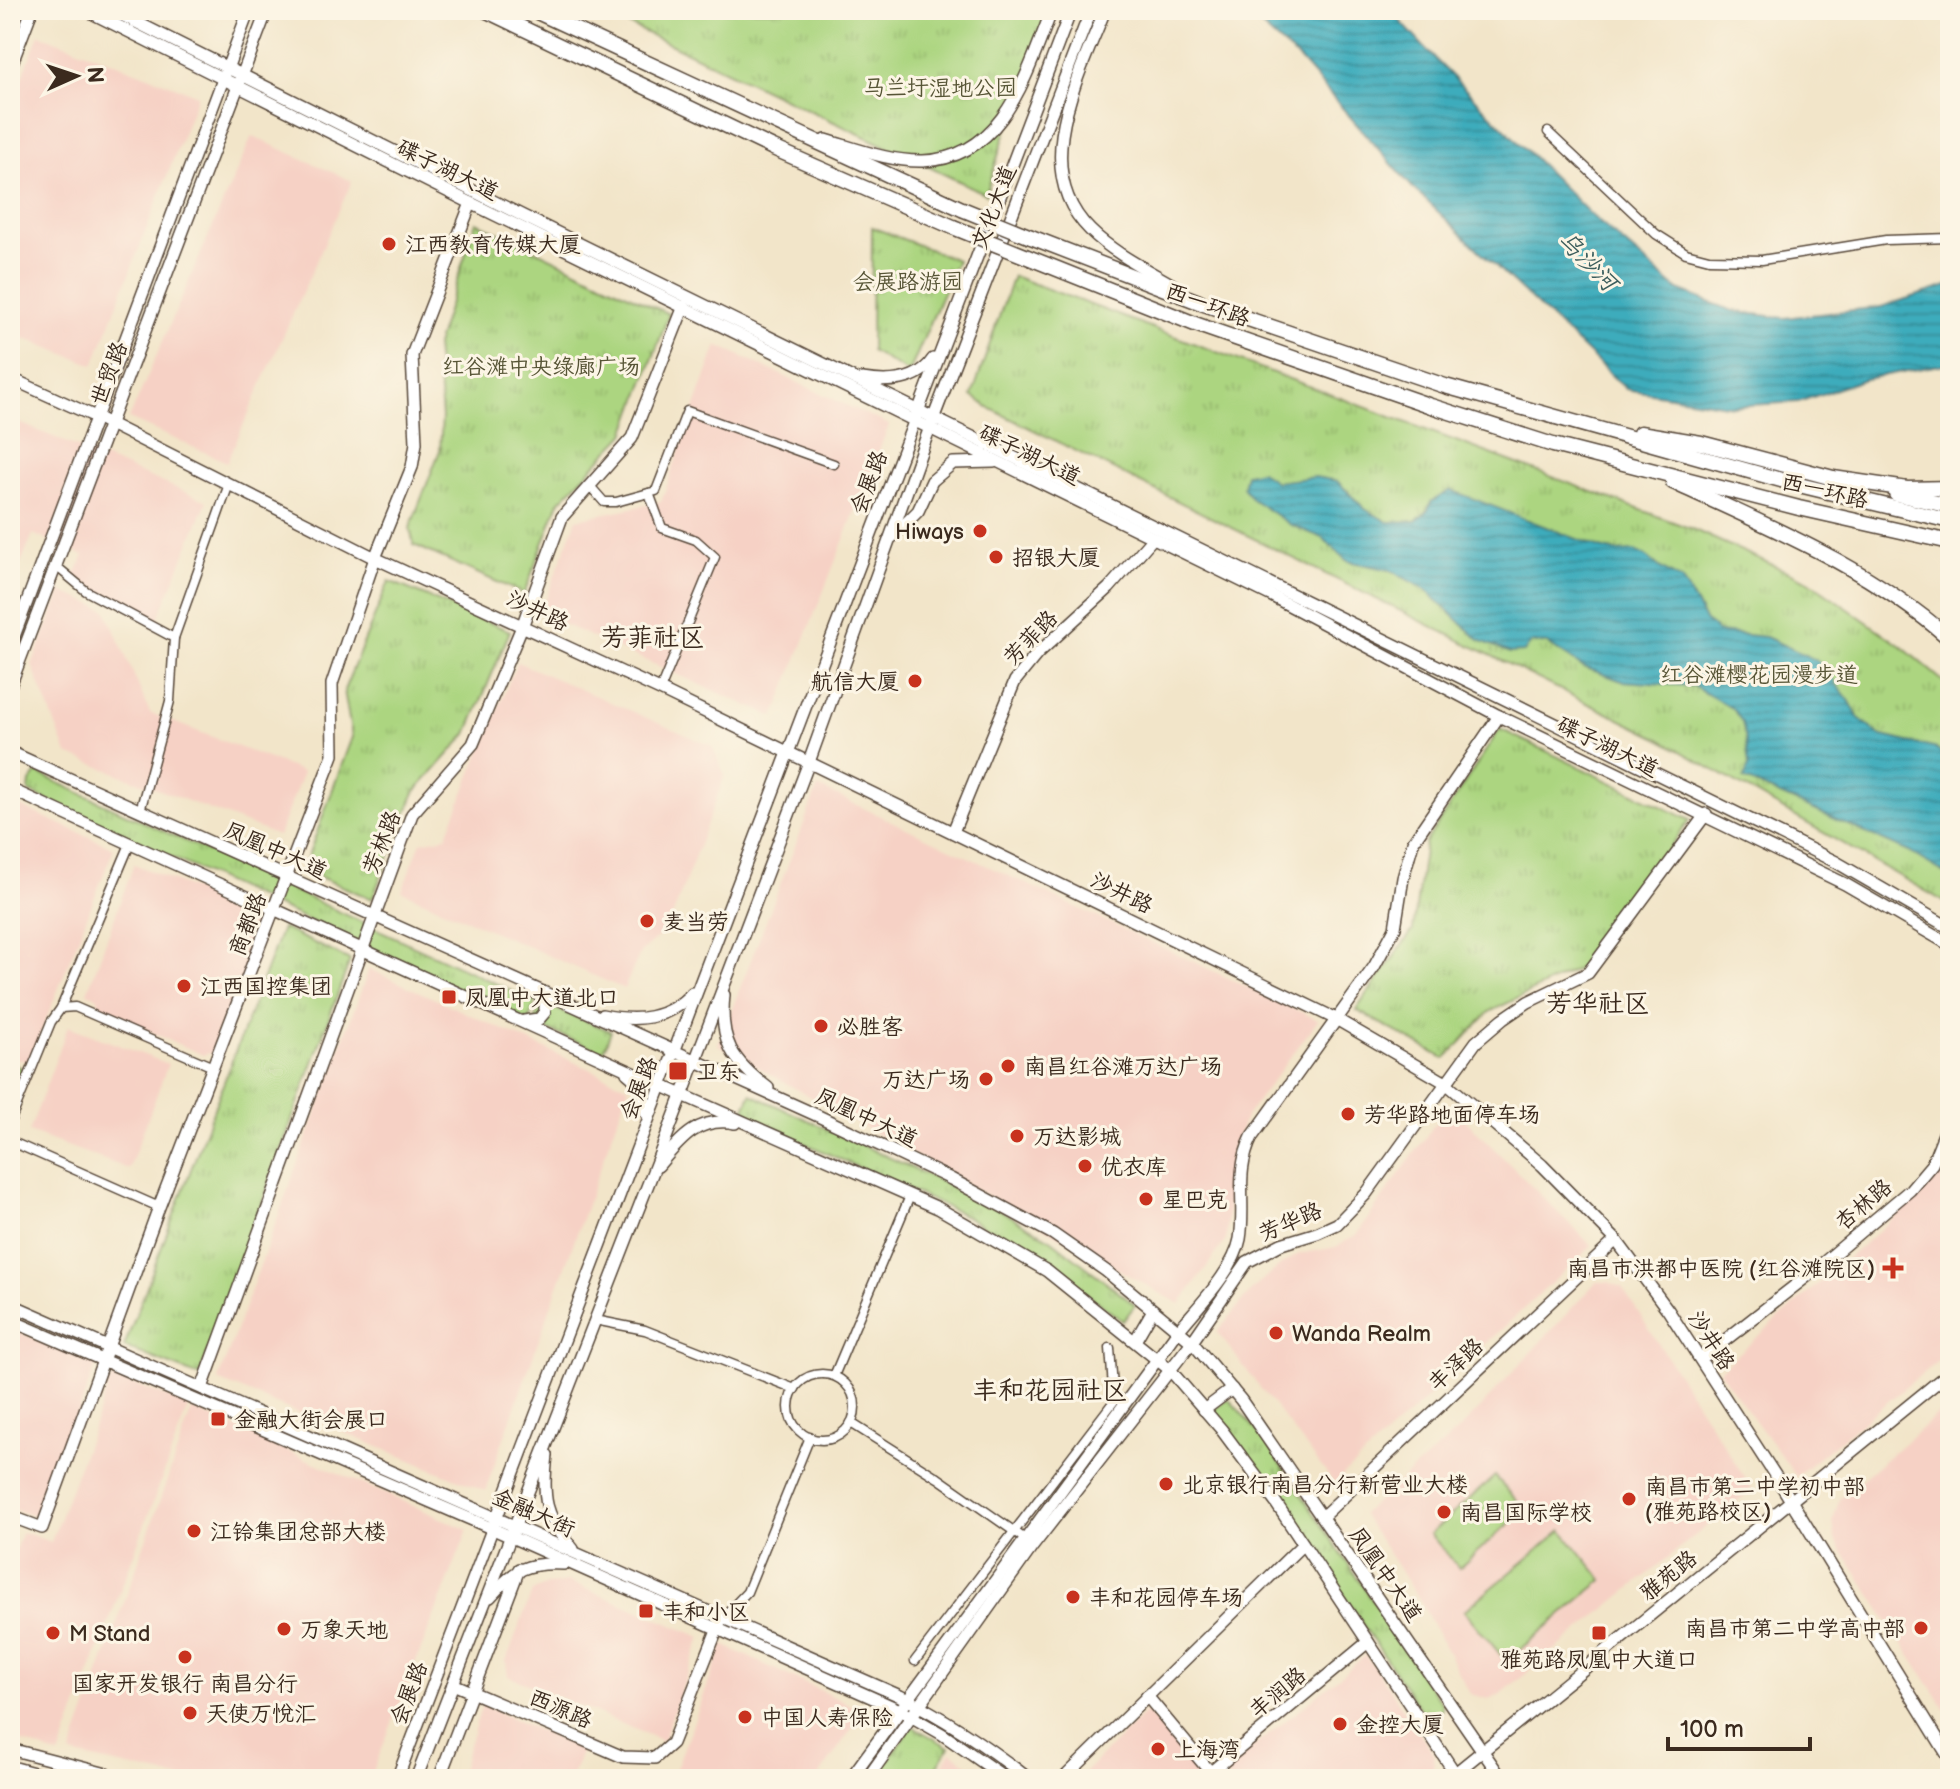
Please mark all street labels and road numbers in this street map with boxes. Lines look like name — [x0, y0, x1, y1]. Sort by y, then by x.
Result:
street label: 碟子湖大道 — [392, 134, 503, 207]
street label: 文化大道 — [966, 162, 1023, 253]
street label: 西一环路 — [1162, 278, 1253, 333]
street label: 世贸路 — [85, 338, 134, 409]
street label: 碟子湖大道 — [974, 419, 1085, 492]
street label: 会展路 — [845, 447, 894, 518]
street label: 西一环路 — [1779, 468, 1871, 515]
street label: 沙井路 — [502, 585, 573, 638]
street label: 芳菲路 — [998, 605, 1064, 671]
street label: 碟子湖大道 — [1552, 711, 1663, 784]
street label: 芳林路 — [358, 807, 407, 878]
street label: 凤凰中大道 — [220, 817, 331, 886]
street label: 沙井路 — [1086, 867, 1157, 920]
street label: 商都路 — [224, 889, 273, 960]
street label: 会展路 — [615, 1053, 664, 1124]
street label: 凤凰中大道 — [811, 1083, 922, 1154]
street label: 杏林路 — [1830, 1174, 1898, 1237]
street label: 芳华路 — [1255, 1197, 1326, 1248]
street label: 沙井路 — [1681, 1306, 1740, 1376]
street label: 丰泽路 — [1423, 1333, 1489, 1397]
street label: 金融大街 — [488, 1483, 579, 1544]
street label: 凤凰中大道 — [1342, 1522, 1427, 1628]
street label: 雅苑路 — [1635, 1545, 1703, 1607]
street label: 会展路 — [385, 1658, 434, 1729]
street label: 丰润路 — [1244, 1662, 1312, 1725]
street label: 西源路 — [525, 1684, 596, 1735]

